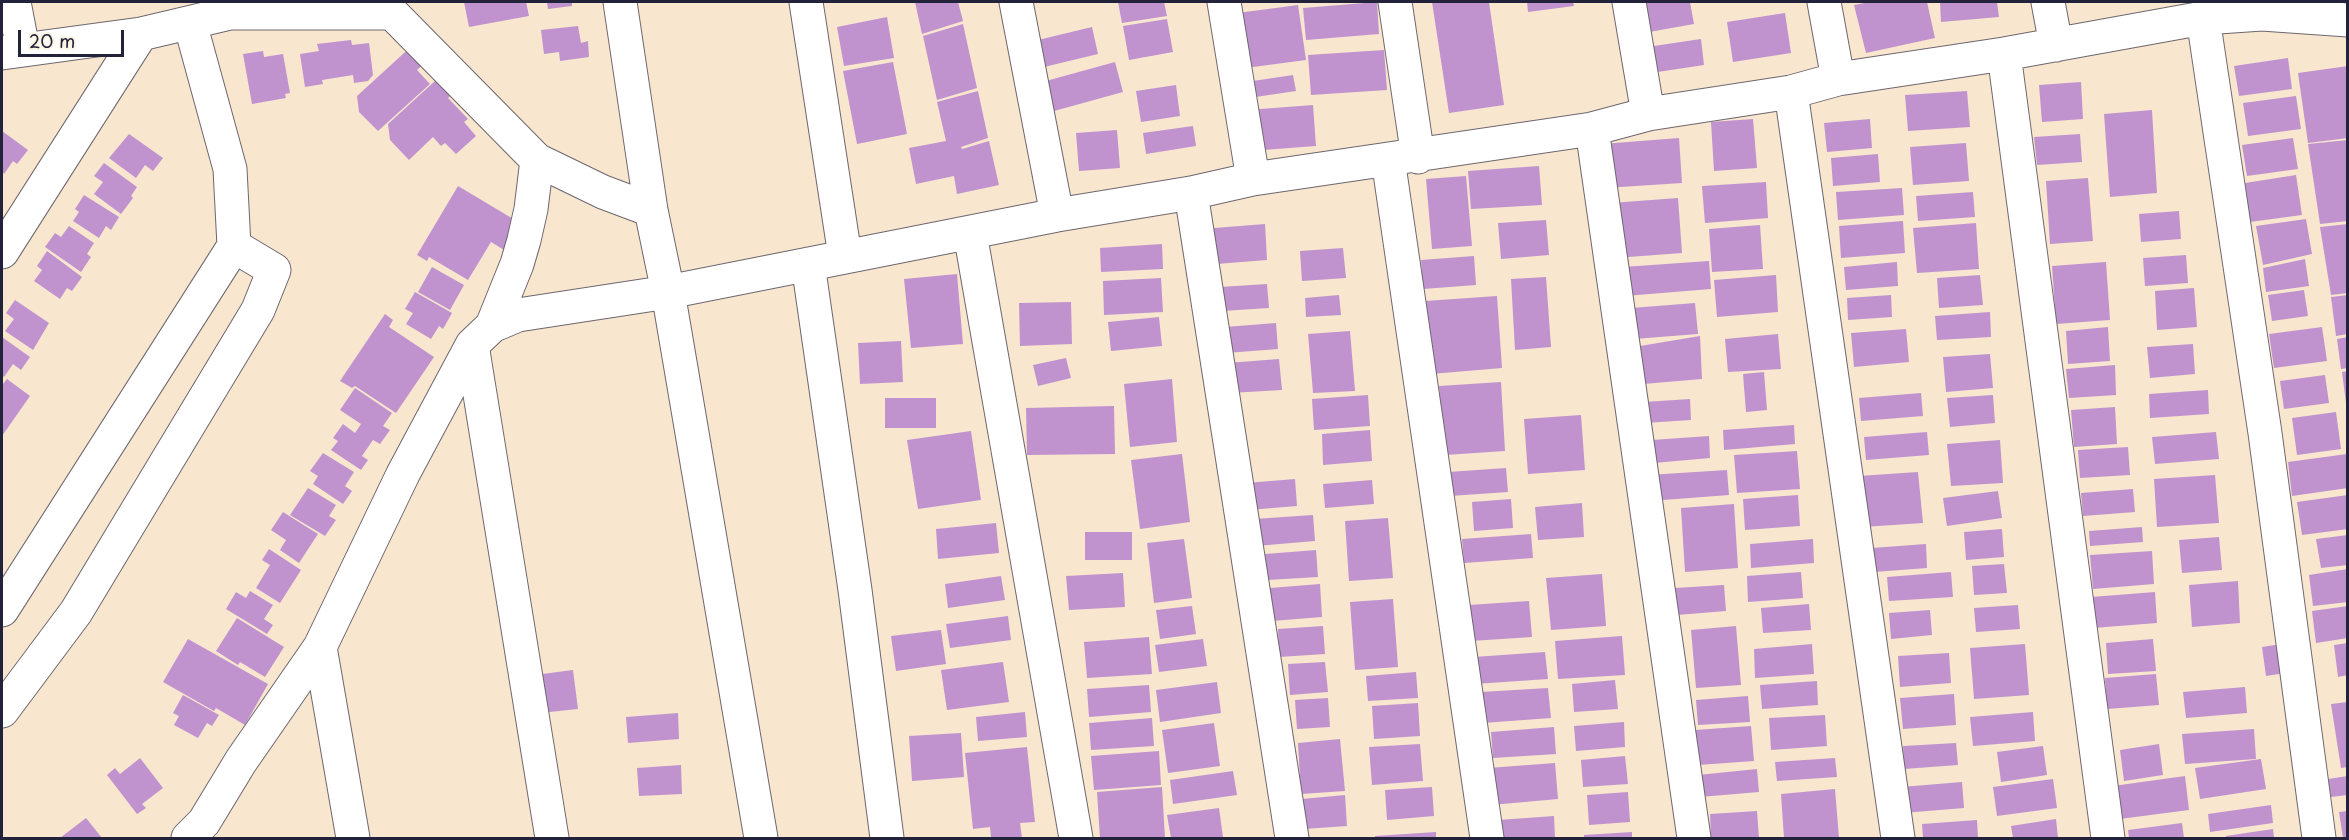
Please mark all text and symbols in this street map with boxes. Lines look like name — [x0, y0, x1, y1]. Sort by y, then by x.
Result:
scale bar — [21, 18, 128, 56]
text: 20 m — [29, 27, 75, 54]

